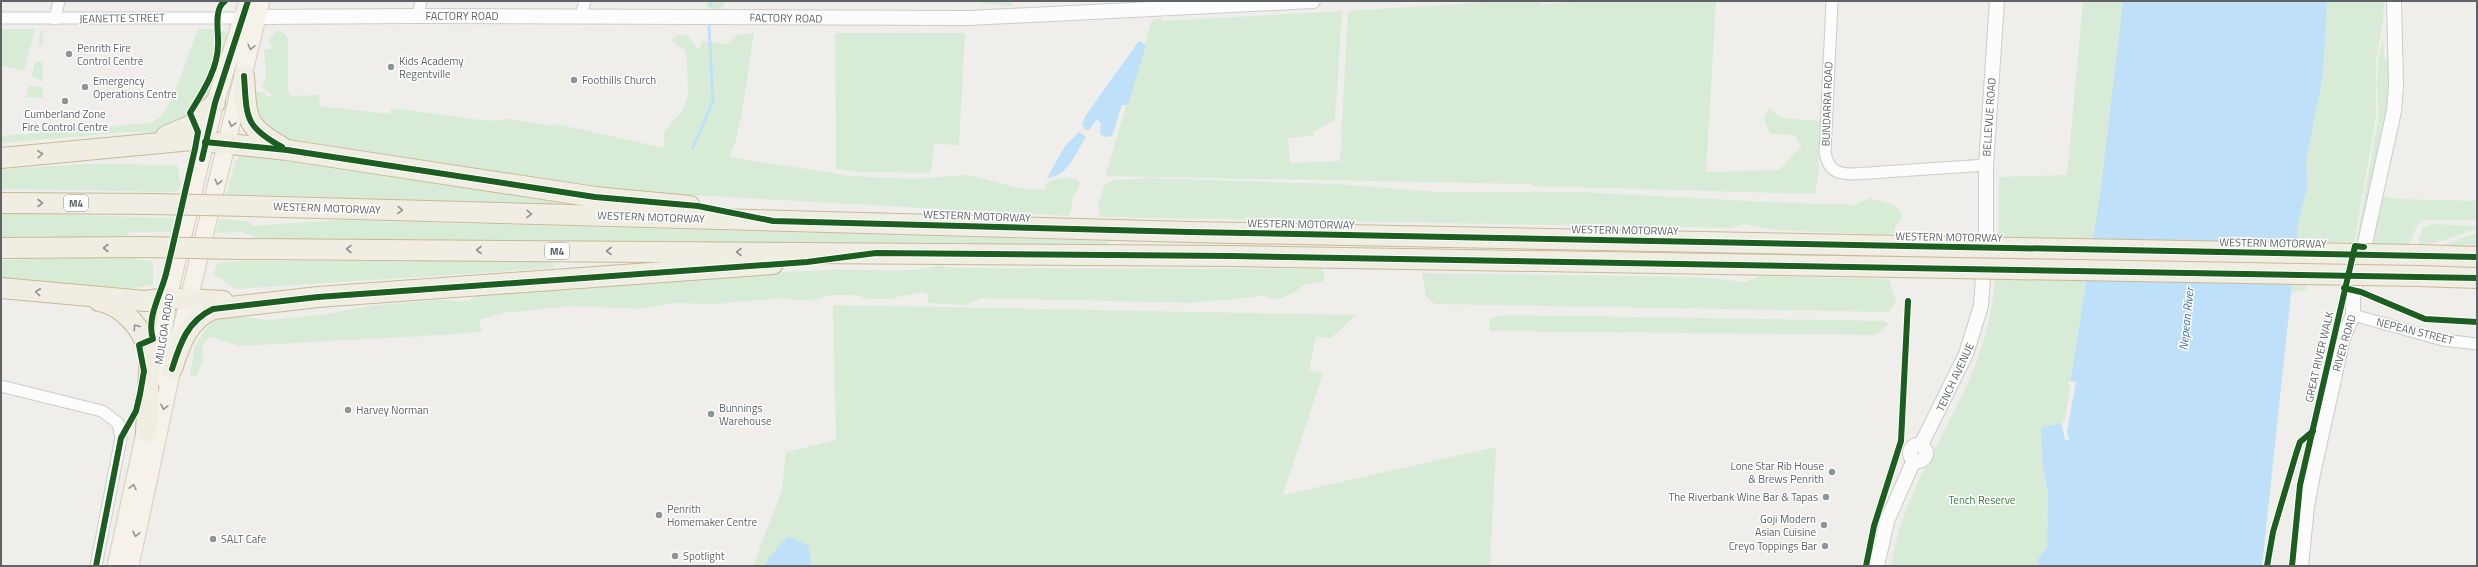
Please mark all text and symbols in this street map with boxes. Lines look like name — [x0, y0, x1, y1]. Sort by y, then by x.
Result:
street label: FACTORY ROAD — [425, 8, 499, 24]
street label: JEANETTE STREET — [79, 9, 165, 27]
street label: FACTORY ROAD — [749, 9, 823, 27]
place label: Penrith Fire Control Centre — [77, 40, 144, 69]
one-way arrow — [247, 43, 255, 50]
marker: Penrith Fire Control Centre — [64, 49, 74, 59]
place label: Kids Academy Regentville — [399, 53, 464, 82]
street label: BUNDARRA ROAD — [1818, 61, 1836, 147]
marker: Kids Academy Regentville — [386, 62, 396, 72]
place label: Foothills Church — [582, 72, 656, 88]
place label: Emergency Operations Centre — [93, 73, 177, 102]
marker: Foothills Church — [569, 75, 579, 85]
street label: BELLEVUE ROAD — [1978, 77, 2000, 157]
marker: Emergency Operations Centre — [80, 82, 90, 92]
marker: Cumberland Zone Fire Control Centre — [60, 96, 70, 106]
place label: Cumberland Zone Fire Control Centre — [22, 106, 109, 135]
one-way arrow — [228, 120, 236, 127]
one-way arrow — [37, 150, 43, 159]
one-way arrow — [214, 179, 222, 185]
road number: M4 — [64, 195, 88, 211]
street label: WESTERN MOTORWAY — [273, 198, 381, 218]
one-way arrow — [37, 199, 43, 207]
one-way arrow — [397, 206, 403, 214]
street label: WESTERN MOTORWAY — [923, 206, 1031, 226]
street label: WESTERN MOTORWAY — [597, 207, 705, 227]
one-way arrow — [526, 210, 532, 218]
street label: WESTERN MOTORWAY — [1247, 215, 1355, 233]
street label: WESTERN MOTORWAY — [1571, 221, 1679, 239]
street label: WESTERN MOTORWAY — [1895, 228, 2003, 246]
street label: WESTERN MOTORWAY — [2219, 234, 2327, 252]
one-way arrow — [103, 243, 109, 252]
road number: M4 — [545, 243, 569, 259]
one-way arrow — [346, 245, 352, 253]
one-way arrow — [476, 246, 482, 254]
one-way arrow — [606, 247, 612, 255]
one-way arrow — [736, 248, 742, 256]
water label: Nepean River — [2173, 284, 2199, 351]
one-way arrow — [35, 288, 41, 297]
street label: MULGOA ROAD — [150, 292, 178, 366]
street label: GREAT RIVER WALK — [2301, 309, 2337, 404]
street label: RIVER ROAD — [2328, 313, 2360, 373]
street label: NEPEAN STREET — [2375, 314, 2455, 348]
one-way arrow — [134, 324, 141, 331]
street label: TENCH AVENUE — [1932, 340, 1978, 414]
place label: Bunnings Warehouse — [719, 400, 772, 429]
place label: Harvey Norman — [356, 402, 429, 418]
one-way arrow — [160, 404, 168, 410]
marker: Harvey Norman — [343, 405, 353, 415]
marker: Bunnings Warehouse — [706, 409, 716, 419]
place label: Lone Star Rib House & Brews Penrith — [1731, 458, 1824, 487]
marker: Lone Star Rib House & Brews Penrith — [1827, 467, 1837, 477]
one-way arrow — [129, 484, 137, 490]
place label: The Riverbank Wine Bar & Tapas — [1668, 489, 1818, 505]
marker: The Riverbank Wine Bar & Tapas — [1821, 492, 1831, 502]
park label: Tench Reserve — [1949, 492, 2016, 508]
place label: Penrith Homemaker Centre — [667, 501, 757, 530]
marker: Penrith Homemaker Centre — [654, 510, 664, 520]
place label: Goji Modern Asian Cuisine — [1755, 511, 1816, 540]
marker: Goji Modern Asian Cuisine — [1819, 520, 1829, 530]
one-way arrow — [133, 531, 141, 537]
place label: SALT Cafe — [221, 531, 267, 547]
marker: SALT Cafe — [208, 534, 218, 544]
place label: Creyo Toppings Bar — [1729, 538, 1817, 554]
marker: Creyo Toppings Bar — [1820, 541, 1830, 551]
place label: Spotlight — [683, 548, 725, 564]
marker: Spotlight — [670, 551, 680, 561]

